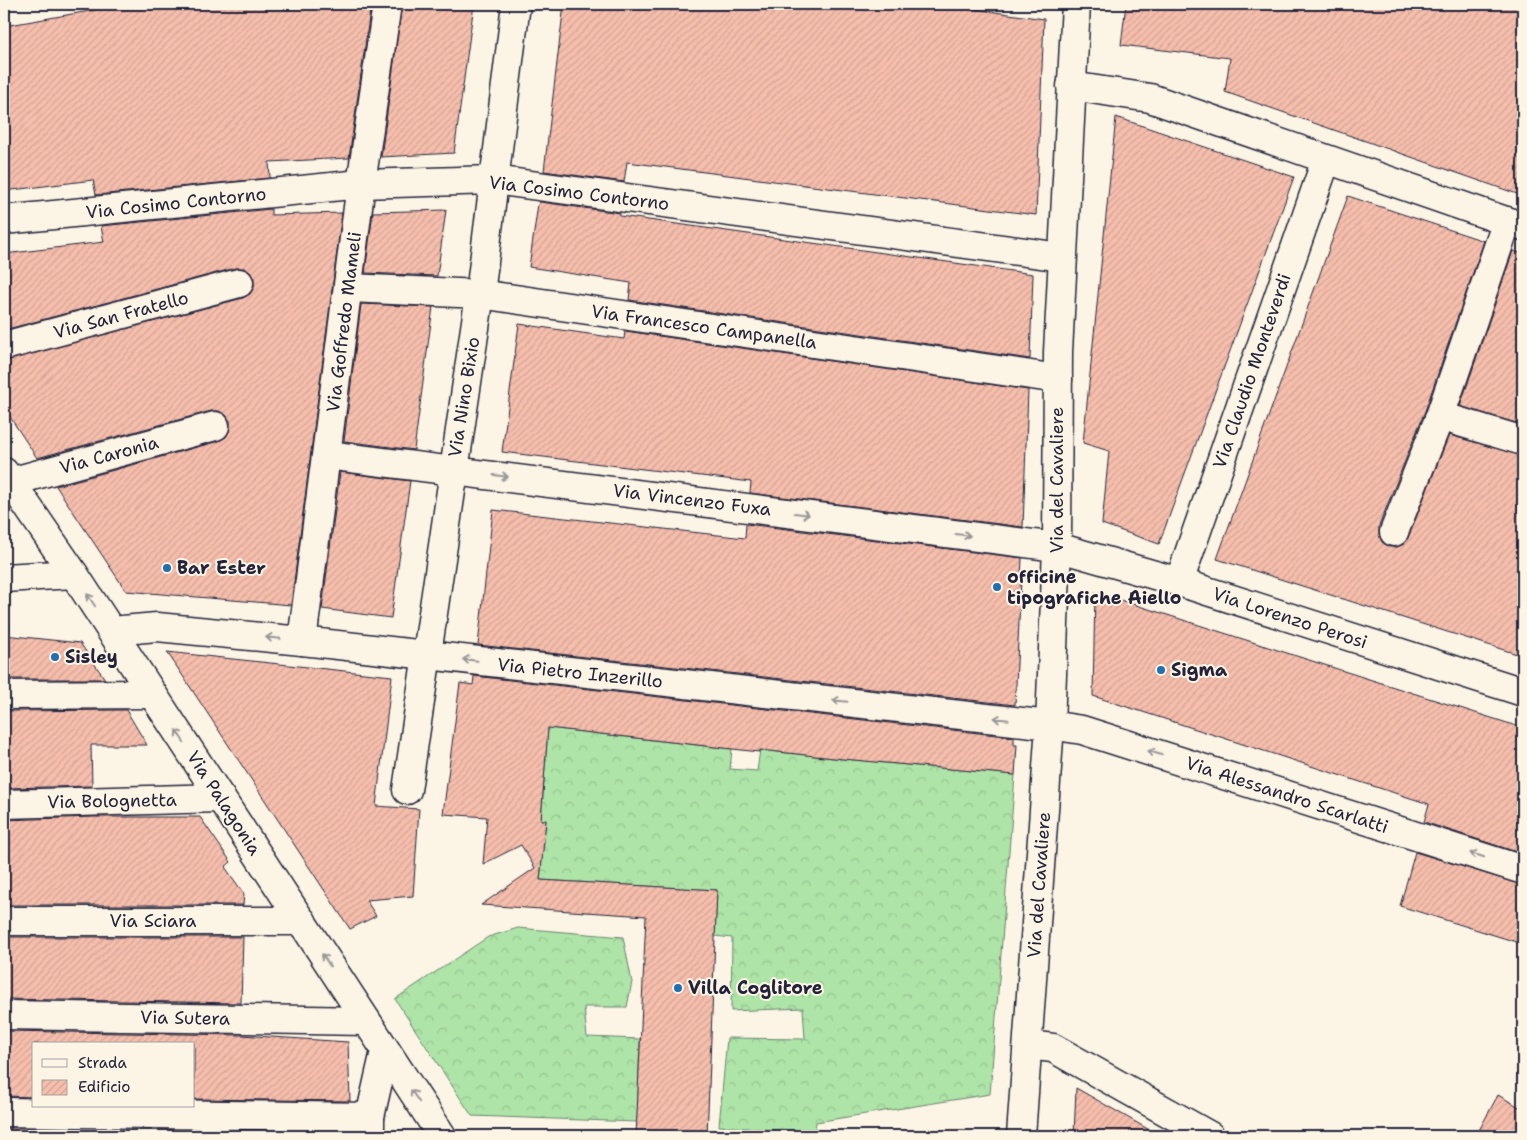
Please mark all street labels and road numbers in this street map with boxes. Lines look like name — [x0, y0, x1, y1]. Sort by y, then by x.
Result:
street label: Via Cosimo Contorno — [488, 170, 670, 216]
street label: Via Cosimo Contorno — [85, 182, 267, 224]
street label: Via Goffredo Mameli — [321, 230, 367, 414]
street label: Via Claudio Monteverdi — [1207, 270, 1297, 472]
street label: Via San Fratello — [51, 285, 191, 345]
street label: Via Francesco Campanella — [590, 299, 818, 355]
street label: Via Nino Bixio — [443, 335, 485, 459]
street label: Via del Cavaliere — [1045, 407, 1069, 553]
street label: Via Caronia — [57, 430, 161, 480]
street label: Via Vincenzo Fuxa — [611, 478, 773, 522]
street label: Via Lorenzo Perosi — [1210, 582, 1370, 654]
street label: Via Pietro Inzerillo — [496, 652, 664, 694]
street label: Via Palagonia — [181, 746, 267, 860]
street label: Via Alessandro Scarlatti — [1183, 751, 1391, 839]
street label: Via Bolognetta — [47, 788, 177, 814]
street label: Via del Cavaliere — [1022, 811, 1056, 959]
street label: Via Sciara — [110, 909, 196, 933]
street label: Via Sutera — [140, 1005, 230, 1031]

